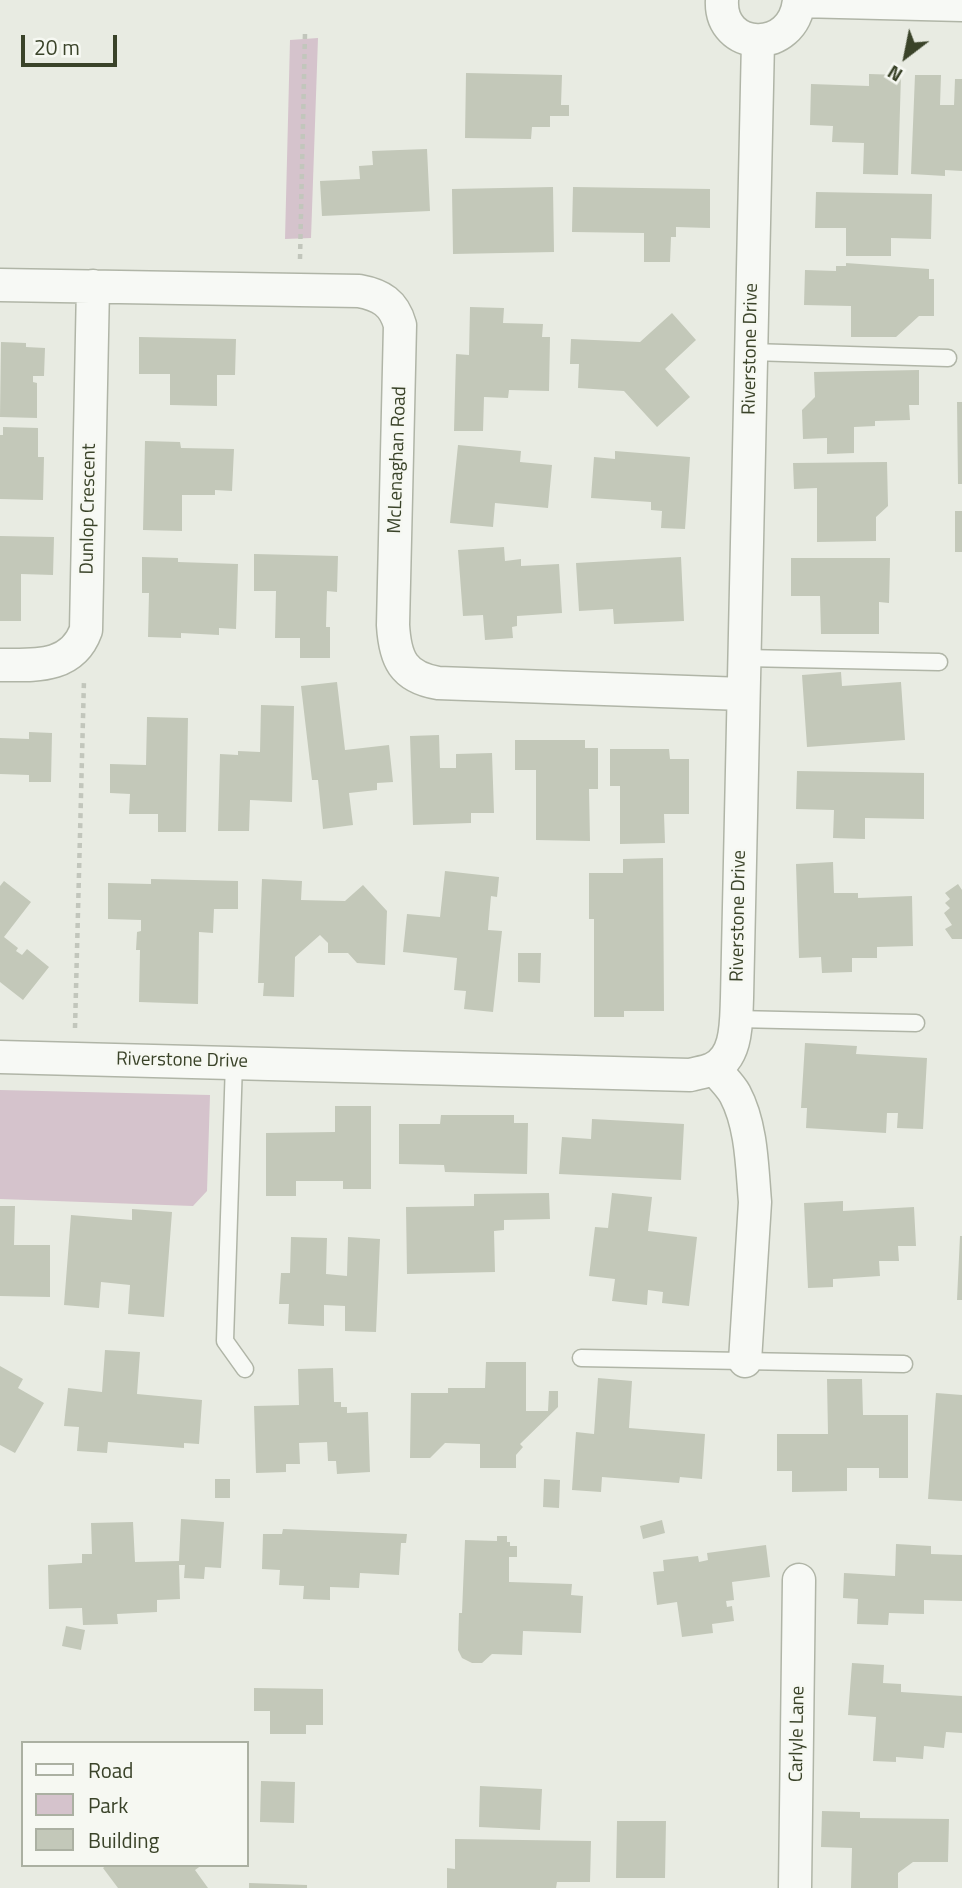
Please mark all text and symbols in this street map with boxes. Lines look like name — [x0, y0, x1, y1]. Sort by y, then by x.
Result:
scale bar — [24, 21, 121, 65]
north arrow — [871, 21, 941, 91]
text: 20 m — [34, 31, 80, 63]
text: N — [881, 58, 908, 90]
street label: Riverstone Drive — [738, 283, 764, 415]
street label: McLenaghan Road — [384, 386, 412, 534]
street label: Dunlop Crescent — [76, 443, 102, 575]
street label: Riverstone Drive — [726, 850, 752, 982]
street label: Riverstone Drive — [116, 1048, 248, 1074]
street label: Carlyle Lane — [786, 1686, 810, 1782]
legend — [21, 1741, 248, 1867]
text: Road — [88, 1754, 133, 1786]
text: Park — [88, 1789, 128, 1821]
text: Building — [88, 1824, 159, 1856]

